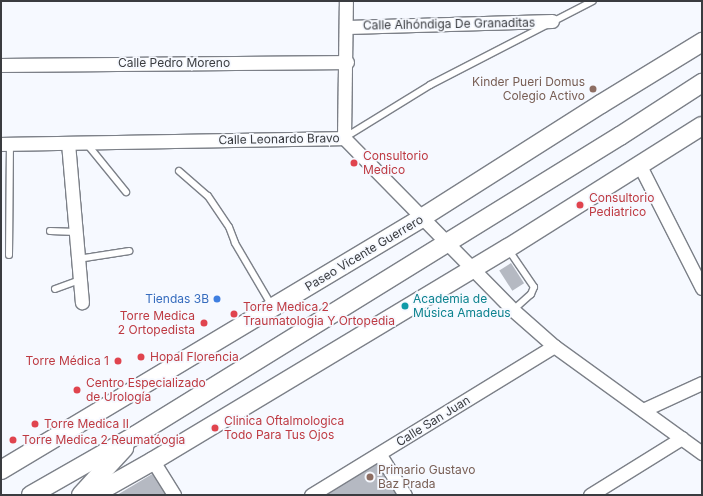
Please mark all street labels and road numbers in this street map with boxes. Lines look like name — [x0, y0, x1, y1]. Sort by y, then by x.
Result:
street label: Calle Alhóndiga De Granaditas — [363, 15, 535, 33]
street label: Calle Pedro Moreno — [118, 56, 230, 70]
street label: Calle Leonardo Bravo — [218, 131, 340, 147]
street label: Paseo Vicente Guerrero — [302, 212, 426, 294]
street label: Calle San Juan — [393, 393, 473, 449]

